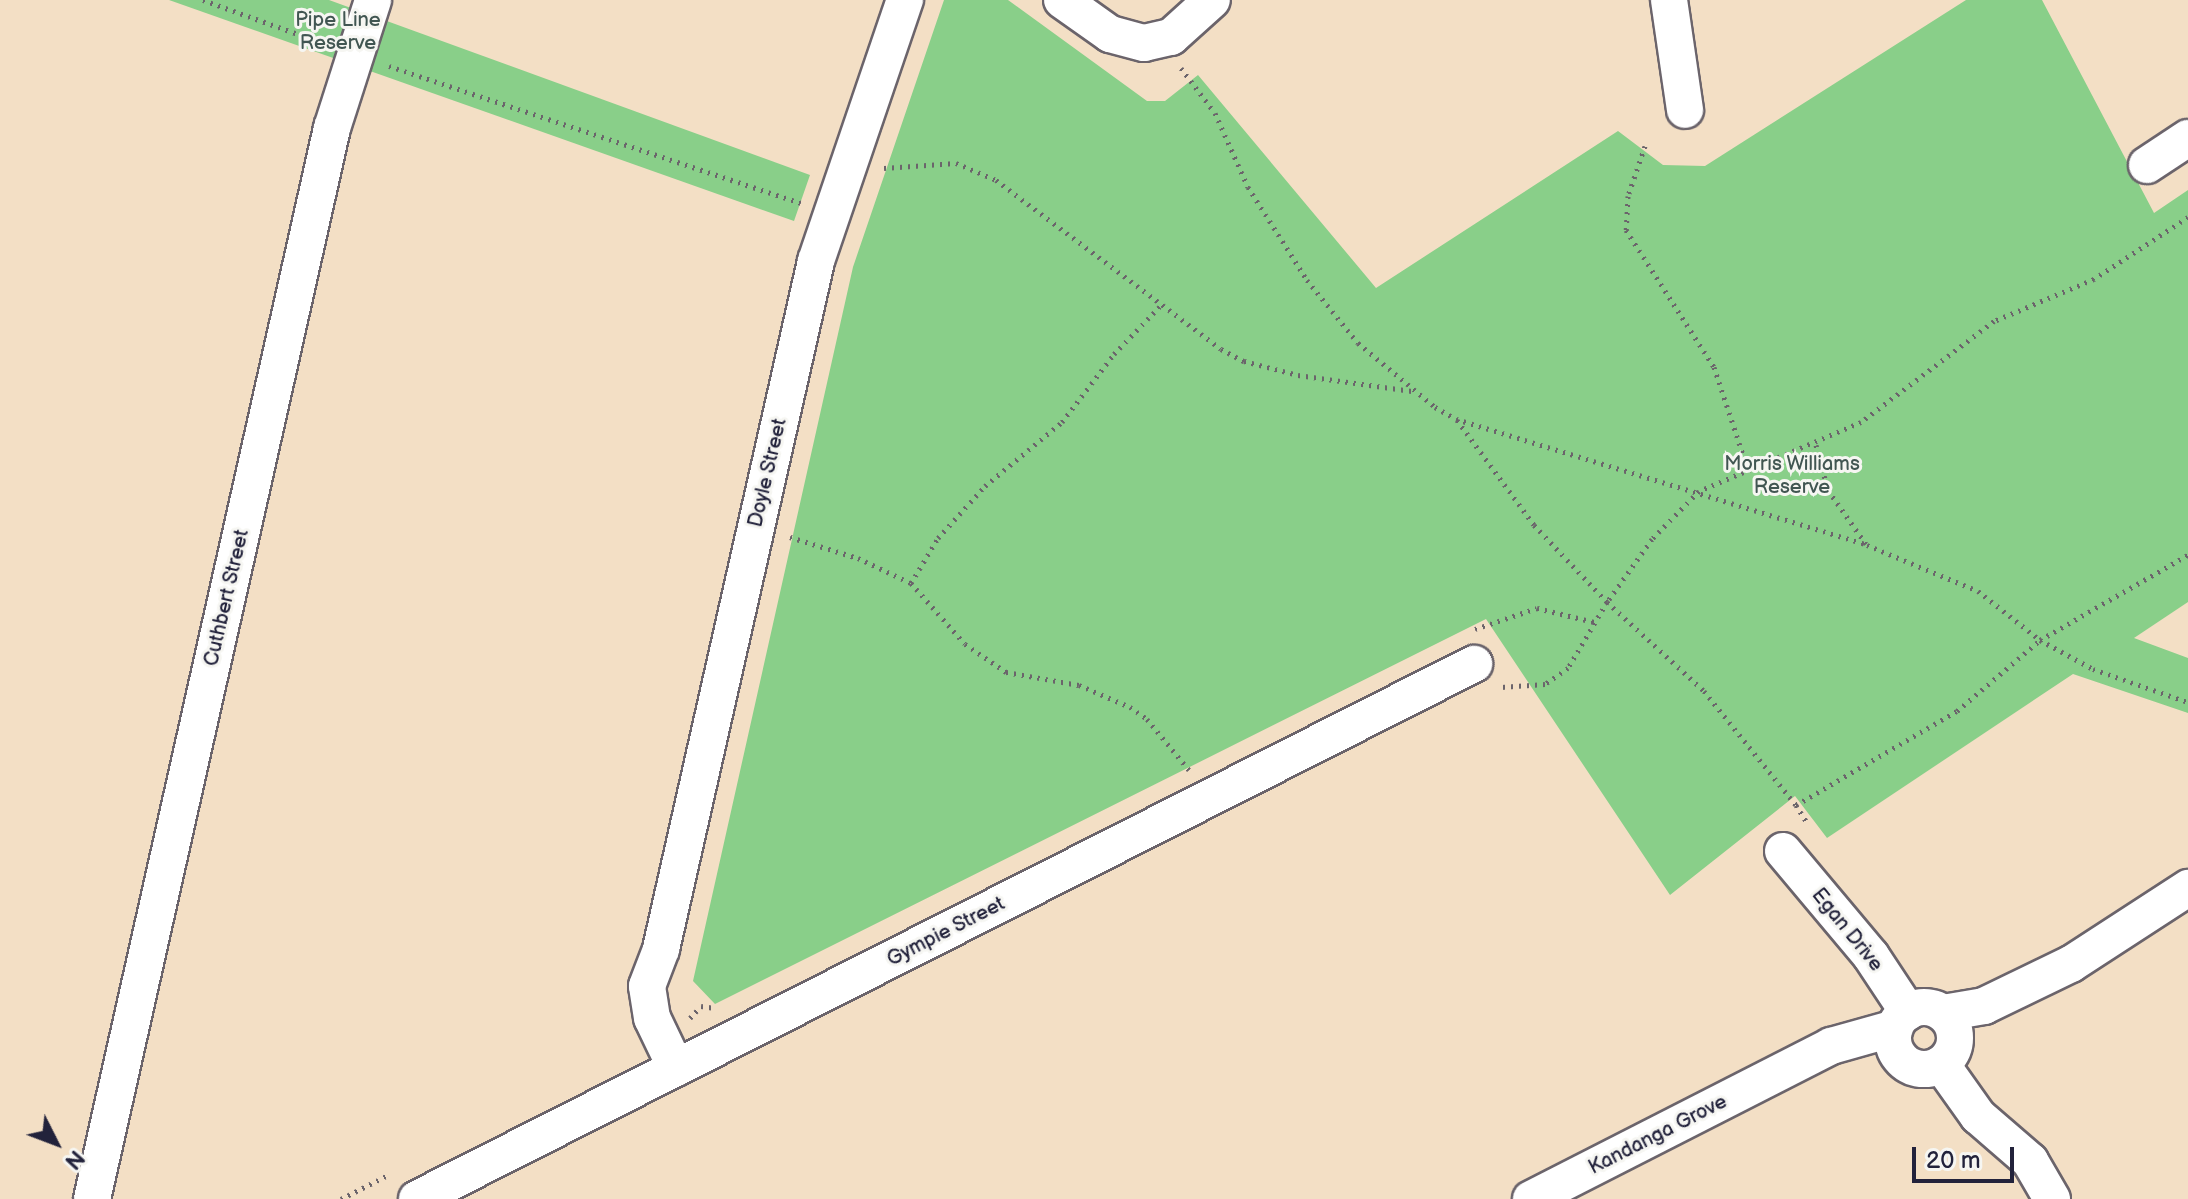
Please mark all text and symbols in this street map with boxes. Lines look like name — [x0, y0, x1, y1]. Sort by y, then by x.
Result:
park label: Pipe Line Reserve — [295, 8, 381, 55]
street label: Doyle Street — [744, 416, 792, 530]
park label: Morris Williams Reserve — [1724, 452, 1860, 499]
street label: Cuthbert Street — [200, 527, 254, 669]
street label: Egan Drive — [1806, 884, 1888, 976]
street label: Gympie Street — [883, 892, 1009, 972]
street label: Kandanga Grove — [1585, 1090, 1731, 1180]
north arrow — [16, 1103, 96, 1183]
scale bar — [1916, 1131, 2018, 1181]
text: N — [59, 1144, 90, 1175]
text: 20 m — [1926, 1146, 1981, 1175]

